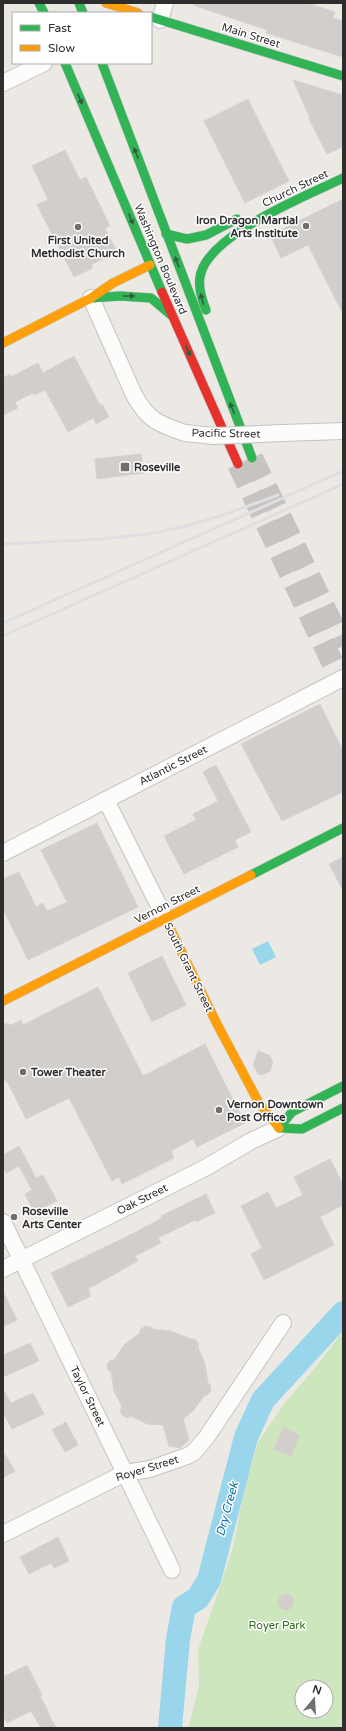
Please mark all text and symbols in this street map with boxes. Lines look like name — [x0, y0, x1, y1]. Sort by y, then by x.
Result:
legend — [12, 12, 152, 64]
street label: Main Street — [220, 20, 282, 51]
text: Fast — [48, 21, 72, 35]
text: Slow — [48, 41, 75, 55]
one-way arrow — [77, 93, 83, 104]
one-way arrow — [132, 146, 138, 158]
street label: Church Street — [260, 167, 330, 210]
street label: Washington Boulevard — [131, 202, 190, 316]
one-way arrow — [128, 213, 134, 225]
place label: Iron Dragon Martial Arts Institute — [196, 214, 299, 240]
marker: Iron Dragon Martial Arts Institute — [301, 221, 311, 231]
marker: First United Methodist Church — [73, 222, 83, 232]
place label: First United Methodist Church — [31, 234, 125, 260]
one-way arrow — [173, 255, 179, 267]
one-way arrow — [123, 293, 136, 299]
one-way arrow — [199, 293, 205, 305]
one-way arrow — [185, 346, 191, 357]
one-way arrow — [229, 402, 235, 414]
street label: Pacific Street — [191, 426, 261, 441]
marker: Roseville — [119, 461, 131, 473]
place label: Roseville — [134, 461, 181, 474]
street label: Atlantic Street — [137, 743, 209, 788]
street label: Vernon Street — [132, 882, 202, 927]
street label: South Grant Street — [161, 920, 216, 1014]
place label: Tower Theater — [30, 1066, 106, 1079]
marker: Tower Theater — [18, 1067, 28, 1077]
place label: Vernon Downtown Post Office — [227, 1098, 324, 1124]
marker: Vernon Downtown Post Office — [214, 1105, 224, 1115]
street label: Oak Street — [115, 1181, 170, 1218]
place label: Roseville Arts Center — [22, 1205, 82, 1231]
marker: Roseville Arts Center — [9, 1212, 19, 1222]
street label: Taylor Street — [67, 1364, 108, 1429]
street label: Royer Street — [114, 1453, 180, 1484]
water label: Dry Creek — [213, 1479, 241, 1538]
park label: Royer Park — [248, 1619, 306, 1632]
north arrow — [294, 1679, 334, 1719]
text: N — [311, 1682, 323, 1698]

